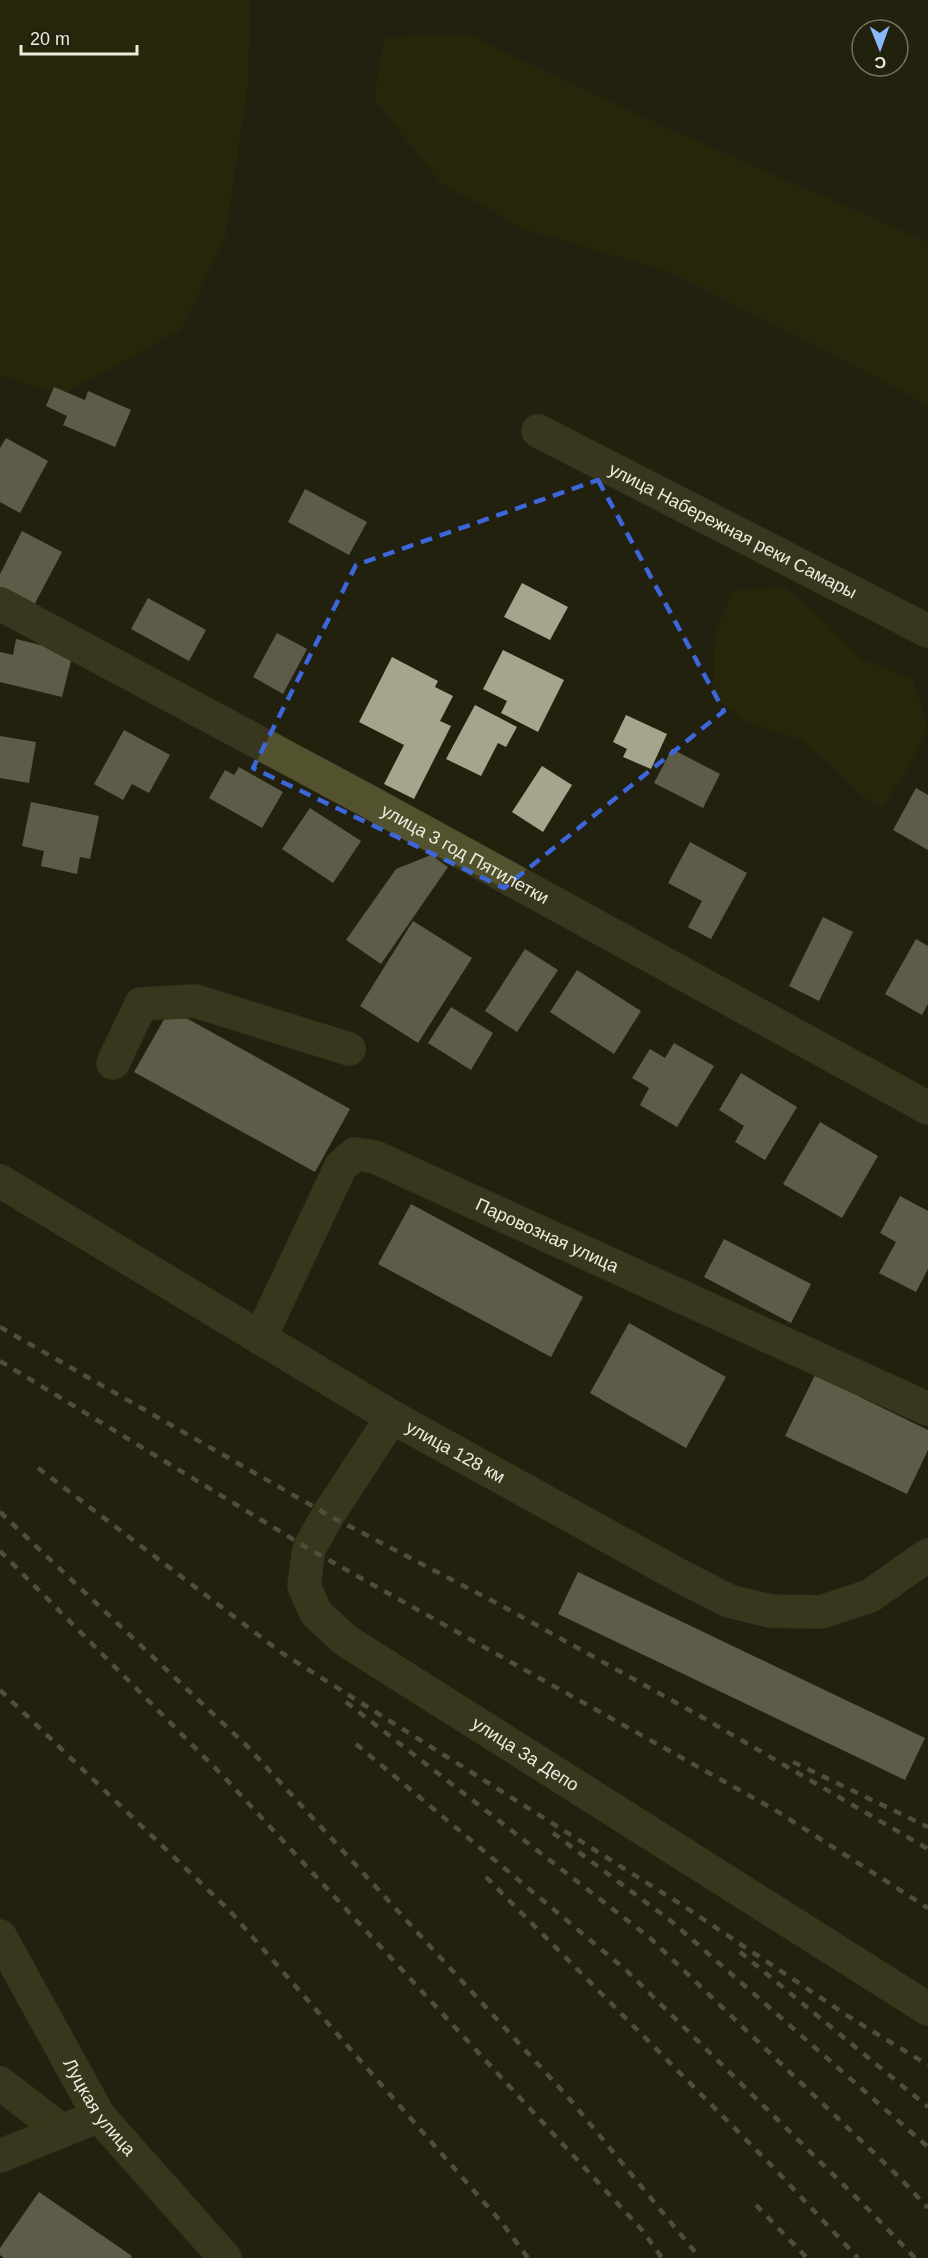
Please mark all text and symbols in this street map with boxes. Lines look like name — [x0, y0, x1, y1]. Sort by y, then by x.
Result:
scale bar — [21, 18, 136, 56]
north arrow — [850, 18, 910, 78]
text: 20 m — [30, 29, 70, 49]
text: С — [874, 54, 886, 71]
street label: улица Набережная реки Самары — [606, 459, 860, 603]
street label: улица 3 год Пятилетки — [378, 800, 552, 908]
street label: Паровозная улица — [473, 1194, 623, 1277]
street label: улица 128 км — [403, 1417, 508, 1487]
street label: улица За Депо — [468, 1713, 582, 1795]
street label: Луцкая улица — [59, 2055, 140, 2160]

